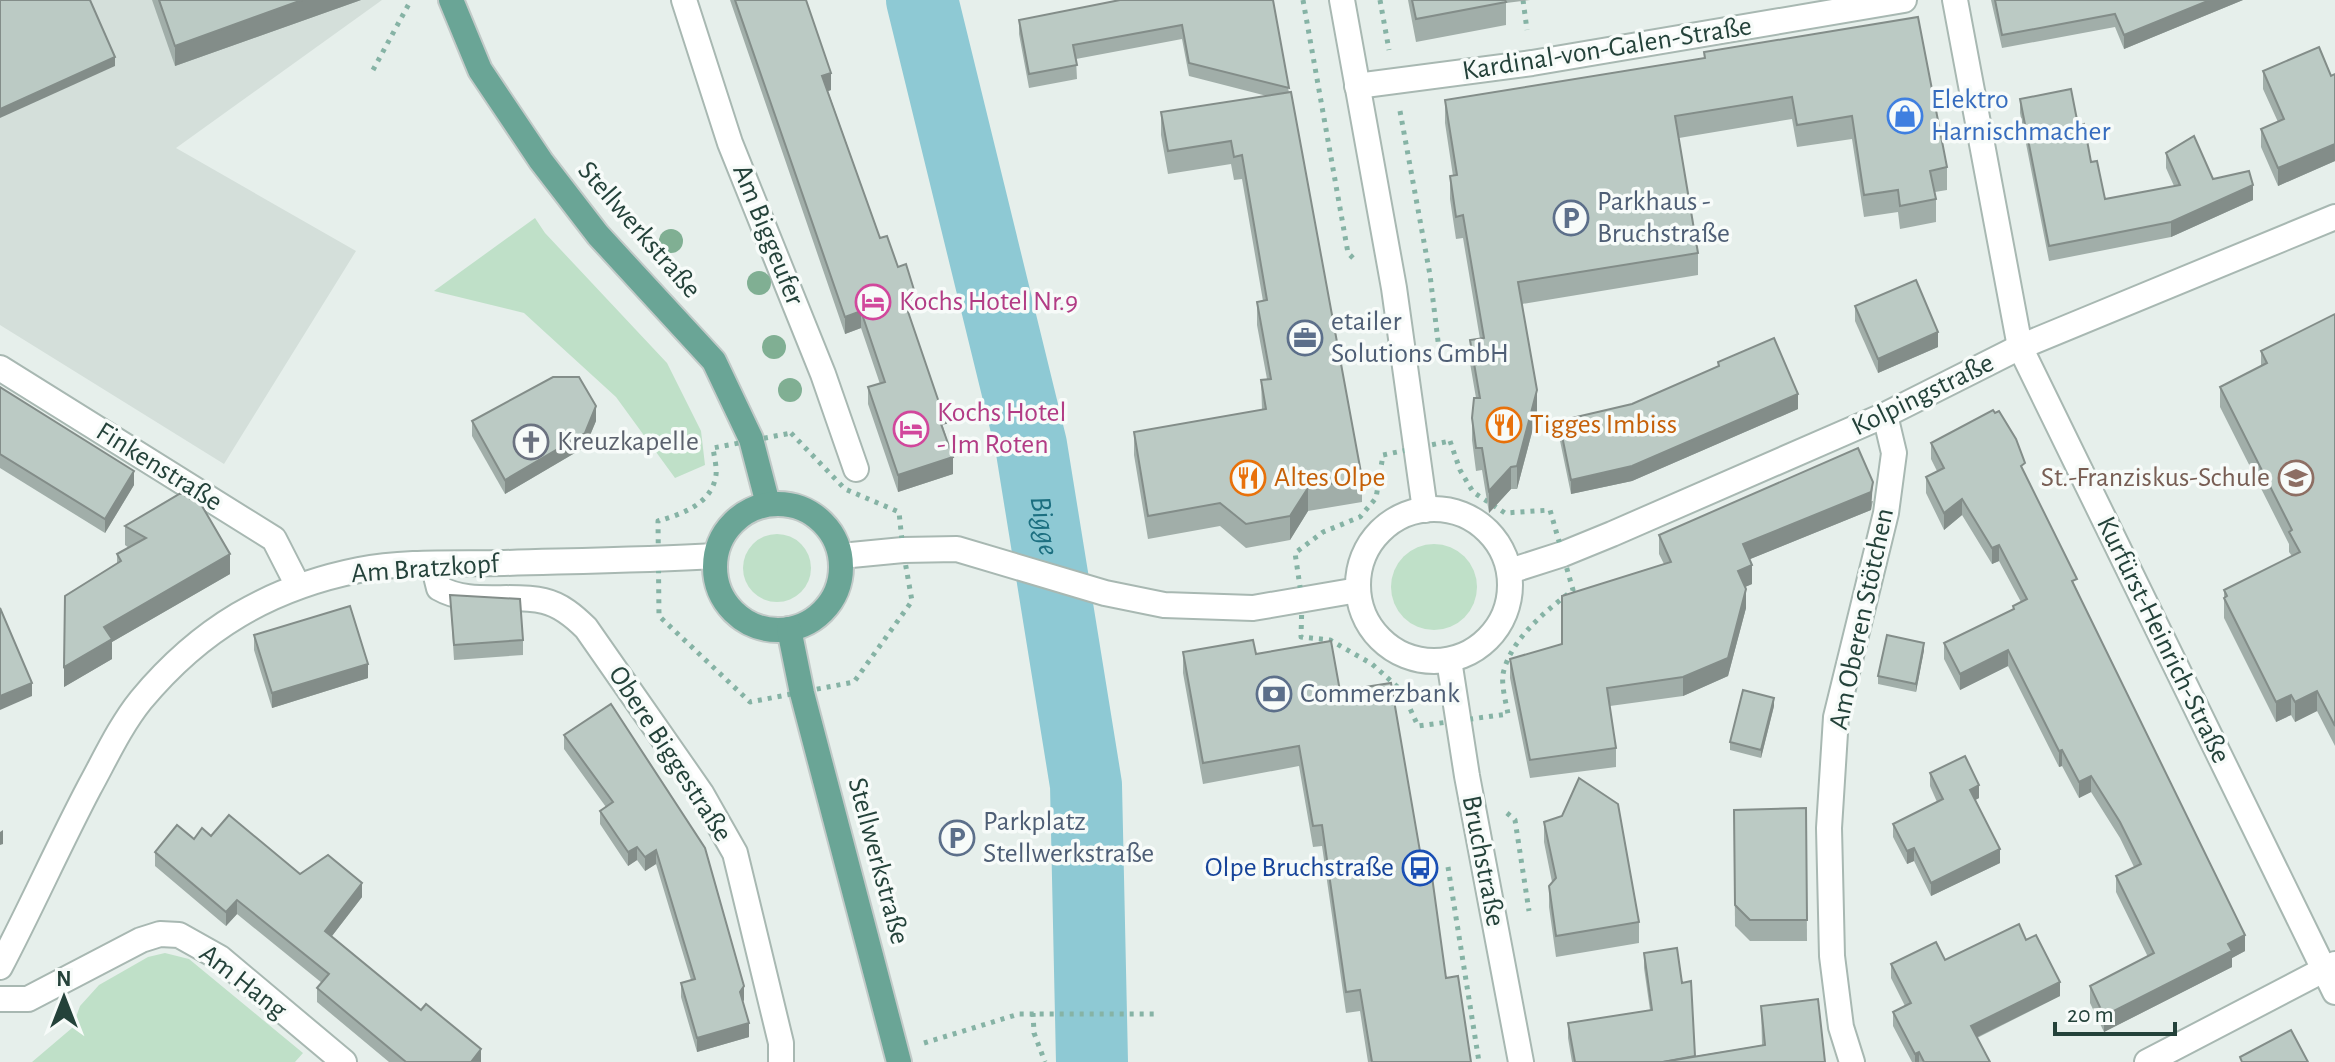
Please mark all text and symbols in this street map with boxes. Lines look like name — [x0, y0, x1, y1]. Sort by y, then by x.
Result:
street label: Kardinal-von-Galen-Straße — [1460, 12, 1754, 86]
place label: Elektro Harnischmacher — [1931, 86, 2111, 146]
shop icon: Elektro Harnischmacher — [1886, 97, 1924, 135]
street label: Stellwerkstraße — [572, 156, 706, 304]
street label: Am Biggeufer — [727, 161, 809, 309]
place label: Parkhaus - Bruchstraße — [1597, 188, 1730, 248]
parking icon: Parkhaus - Bruchstraße — [1552, 199, 1590, 237]
hotel icon: Kochs Hotel Nr.9 — [854, 283, 892, 321]
place label: Kochs Hotel Nr.9 — [899, 288, 1078, 316]
place label: etailer Solutions GmbH — [1331, 308, 1509, 368]
office icon: etailer Solutions GmbH — [1286, 319, 1324, 357]
street label: Kolpingstraße — [1848, 349, 1998, 441]
place label: Kochs Hotel - Im Roten — [937, 399, 1066, 459]
restaurant icon: Tigges Imbiss — [1485, 406, 1523, 444]
hotel icon: Kochs Hotel - Im Roten — [892, 410, 930, 448]
place label: Tigges Imbiss — [1530, 411, 1677, 439]
street label: Finkenstraße — [91, 417, 227, 517]
church icon: Kreuzkapelle — [512, 423, 550, 461]
place label: Kreuzkapelle — [557, 428, 699, 456]
restaurant icon: Altes Olpe — [1229, 459, 1267, 497]
school or university icon: St.-Franziskus-Schule — [2277, 459, 2315, 497]
place label: Altes Olpe — [1274, 464, 1385, 492]
place label: St.-Franziskus-Schule — [2041, 464, 2270, 492]
water label: Bigge — [1024, 494, 1064, 558]
street label: Am Oberen Stötchen — [1825, 506, 1899, 732]
street label: Kurfürst-Heinrich-Straße — [2091, 512, 2235, 768]
street label: Am Bratzkopf — [350, 550, 501, 588]
street label: Obere Biggestraße — [603, 661, 737, 847]
bank icon: Commerzbank — [1255, 675, 1293, 713]
place label: Commerzbank — [1300, 680, 1460, 708]
street label: Stellwerkstraße — [842, 775, 914, 947]
street label: Bruchstraße — [1457, 793, 1509, 929]
place label: Parkplatz Stellwerkstraße — [983, 808, 1154, 868]
parking icon: Parkplatz Stellwerkstraße — [938, 819, 976, 857]
bus stop icon: Olpe Bruchstraße — [1401, 849, 1439, 887]
place label: Olpe Bruchstraße — [1205, 854, 1394, 882]
street label: Am Hang — [194, 939, 292, 1025]
north arrow — [24, 958, 104, 1038]
text: N — [56, 968, 72, 990]
scale bar — [2055, 986, 2175, 1036]
text: 20 m — [2067, 1003, 2114, 1027]

